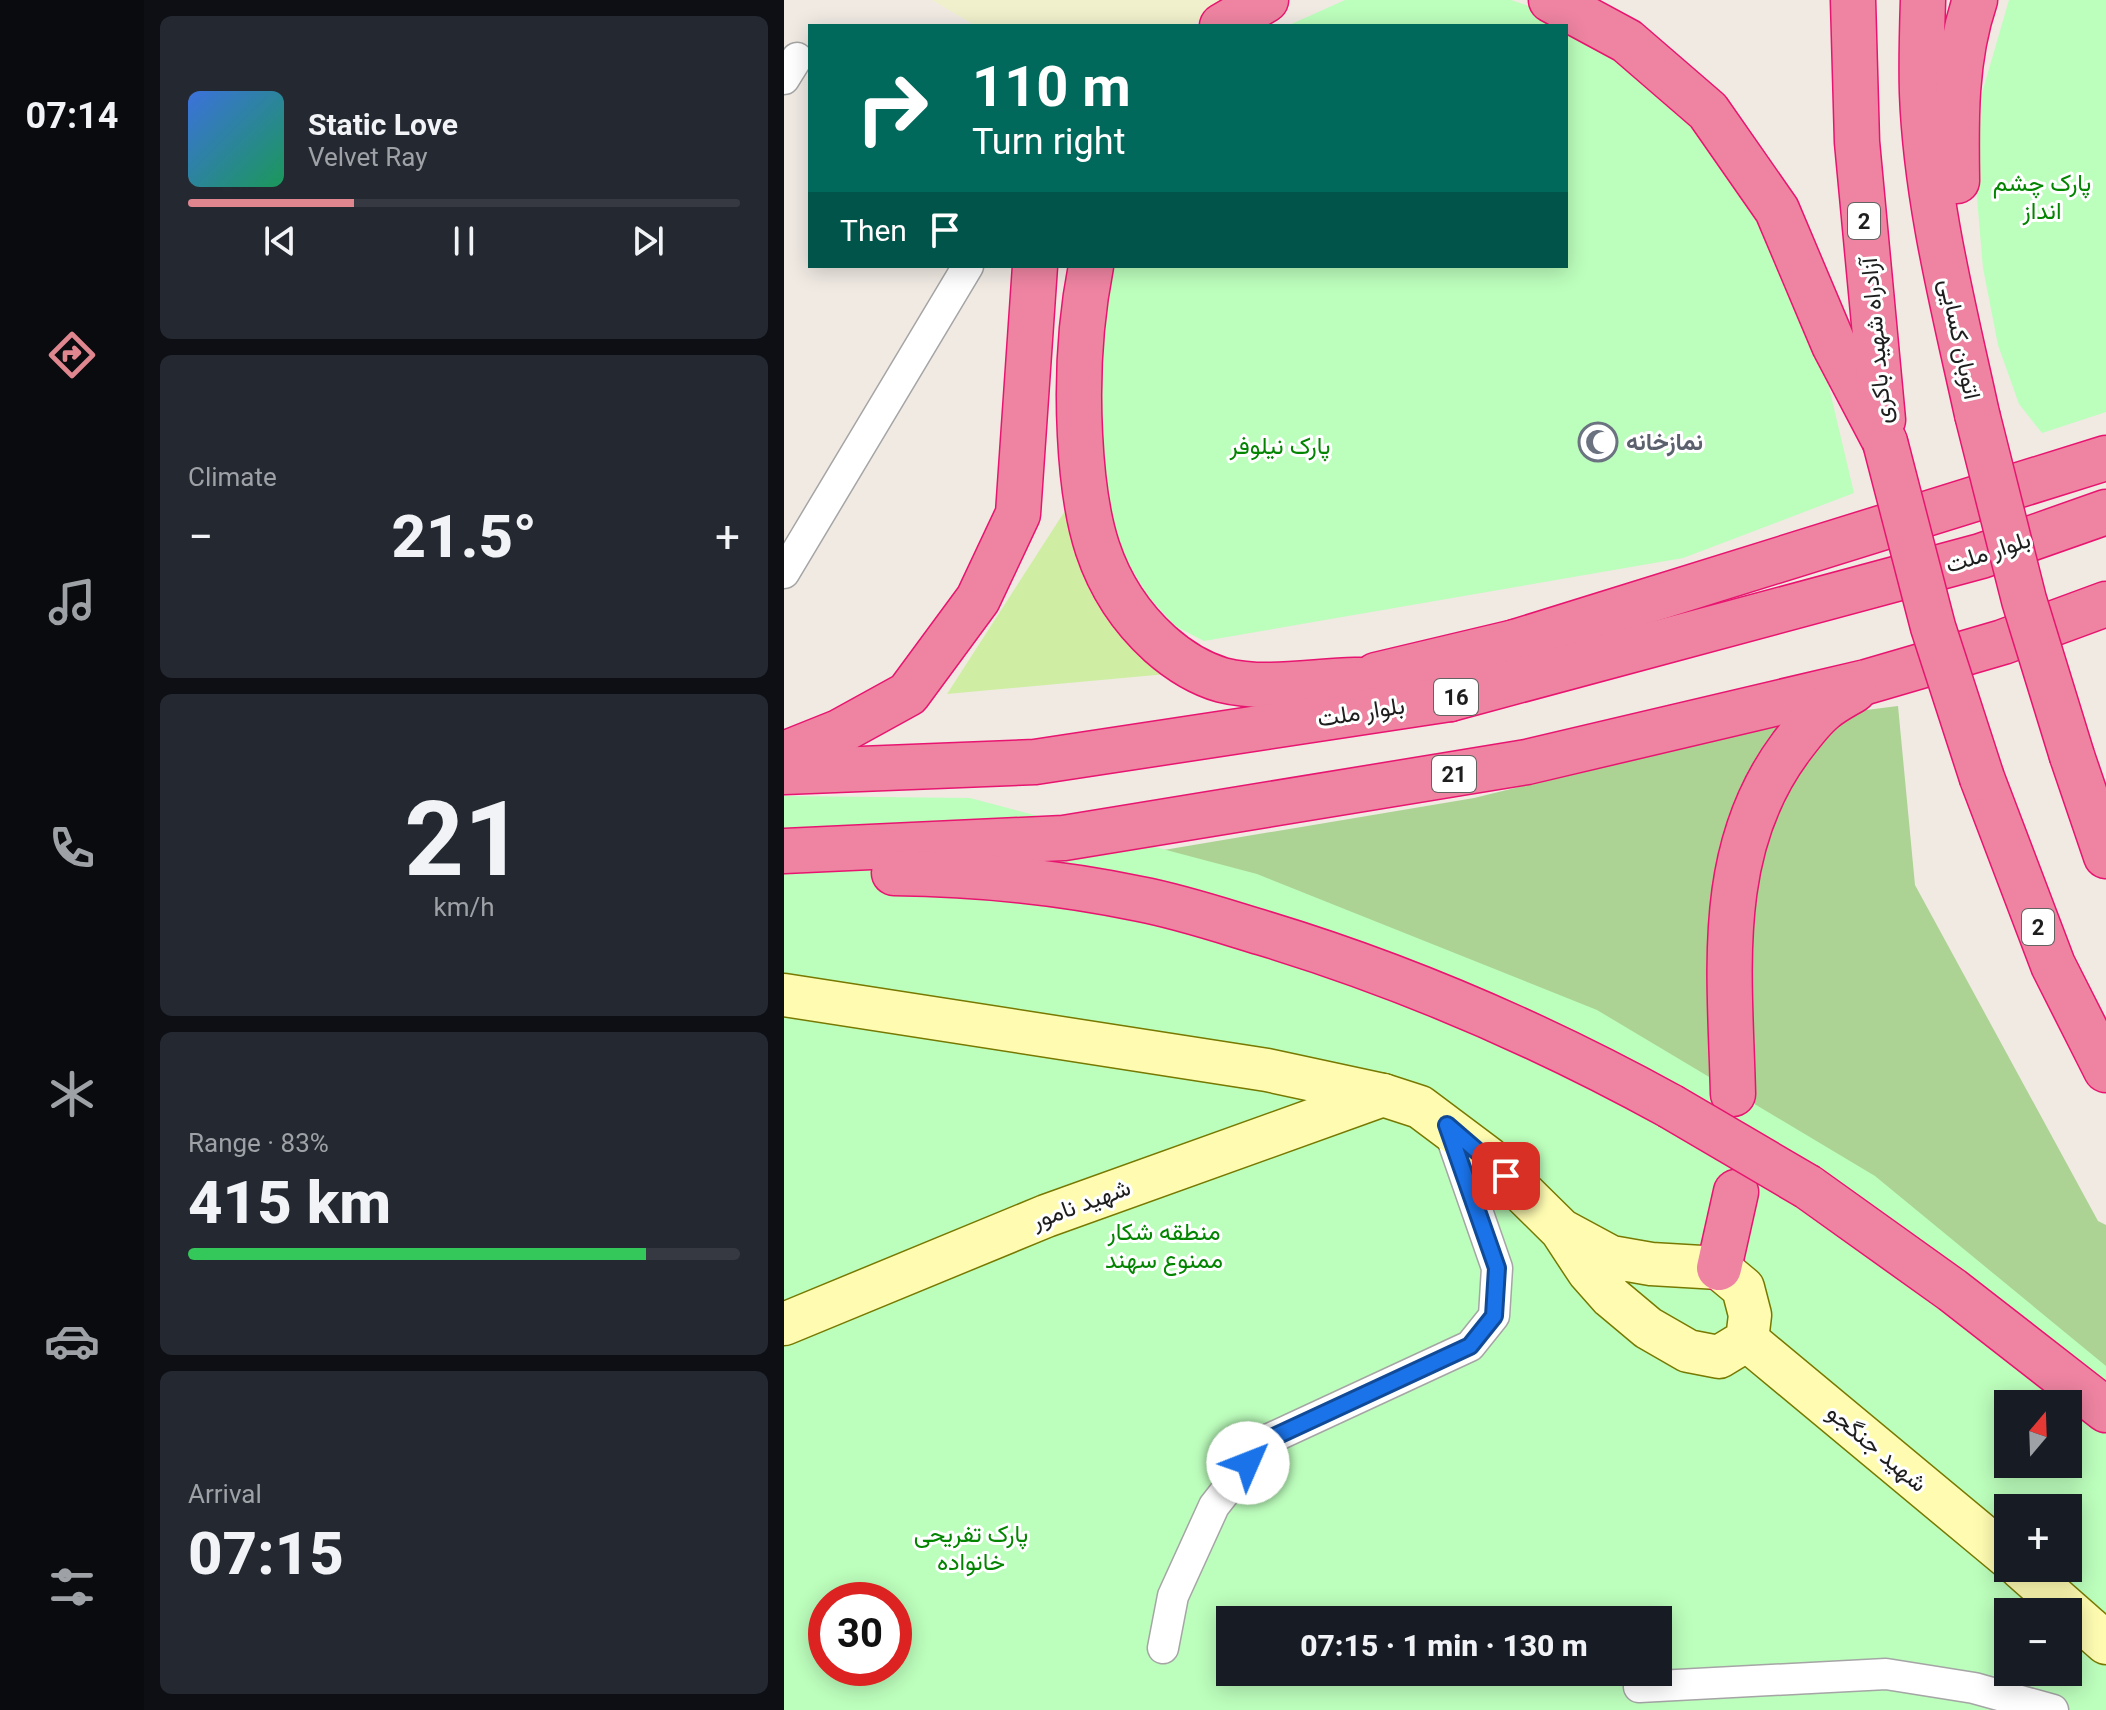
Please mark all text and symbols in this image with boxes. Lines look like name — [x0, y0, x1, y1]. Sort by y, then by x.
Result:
text: 110 m — [972, 54, 1131, 120]
icon: right — [840, 56, 944, 160]
text: 07:14 — [26, 95, 118, 137]
text: Static Love — [308, 107, 458, 142]
text: Turn right — [972, 121, 1125, 163]
text: Velvet Ray — [308, 142, 428, 172]
park label: پارک چشم انداز — [1993, 169, 2091, 226]
road number: 2 — [1848, 203, 1880, 239]
icon: arrive — [923, 208, 967, 252]
text: Then — [840, 213, 907, 248]
icon: previous — [258, 219, 302, 263]
icon: pause — [442, 219, 486, 263]
icon: next — [626, 219, 670, 263]
street label: آزادراه شهید باکری — [1855, 254, 1898, 425]
street label: اتوبان کسایی — [1933, 276, 1986, 402]
icon: directions — [44, 327, 100, 383]
mosque icon: نمازخانه — [1577, 421, 1619, 463]
place label: نمازخانه — [1626, 428, 1703, 457]
park label: پارک نیلوفر — [1229, 432, 1330, 462]
text: Climate — [188, 462, 277, 492]
text: 21.5° — [392, 501, 537, 572]
text: − — [188, 511, 213, 563]
text: + — [715, 511, 740, 563]
street label: بلوار ملت — [1942, 525, 2034, 580]
icon: music — [44, 574, 100, 630]
road number: 16 — [1434, 679, 1478, 715]
street label: بلوار ملت — [1315, 691, 1407, 734]
road number: 21 — [1432, 756, 1476, 792]
text: 21 — [404, 779, 524, 900]
icon: phone — [44, 820, 100, 876]
text: km/h — [433, 892, 495, 922]
road number: 2 — [2022, 909, 2054, 945]
icon: climate — [44, 1066, 100, 1122]
text: Range · 83% — [188, 1128, 329, 1158]
pin — [1472, 1142, 1540, 1210]
icon: arrive — [1484, 1154, 1528, 1198]
text: 415 km — [188, 1167, 391, 1238]
street label: شهید نامور — [1027, 1173, 1135, 1236]
park label: منطقه شکار ممنوع سهند — [1105, 1218, 1223, 1276]
icon: car — [44, 1313, 100, 1369]
north arrow — [1994, 1390, 2082, 1478]
map controls — [1994, 1390, 2082, 1686]
street label: شهید جنگجو — [1821, 1398, 1933, 1499]
position arrow — [1206, 1421, 1290, 1505]
text: Arrival — [188, 1479, 262, 1509]
button: + — [1994, 1494, 2082, 1582]
text: 07:15 — [188, 1518, 344, 1589]
park label: پارک تفریحی خانواده — [914, 1520, 1028, 1577]
icon: filters — [44, 1559, 100, 1615]
speed limit sign: 30 — [808, 1582, 912, 1686]
button: − — [1994, 1598, 2082, 1686]
text: 07:15 · 1 min · 130 m — [1300, 1628, 1588, 1663]

